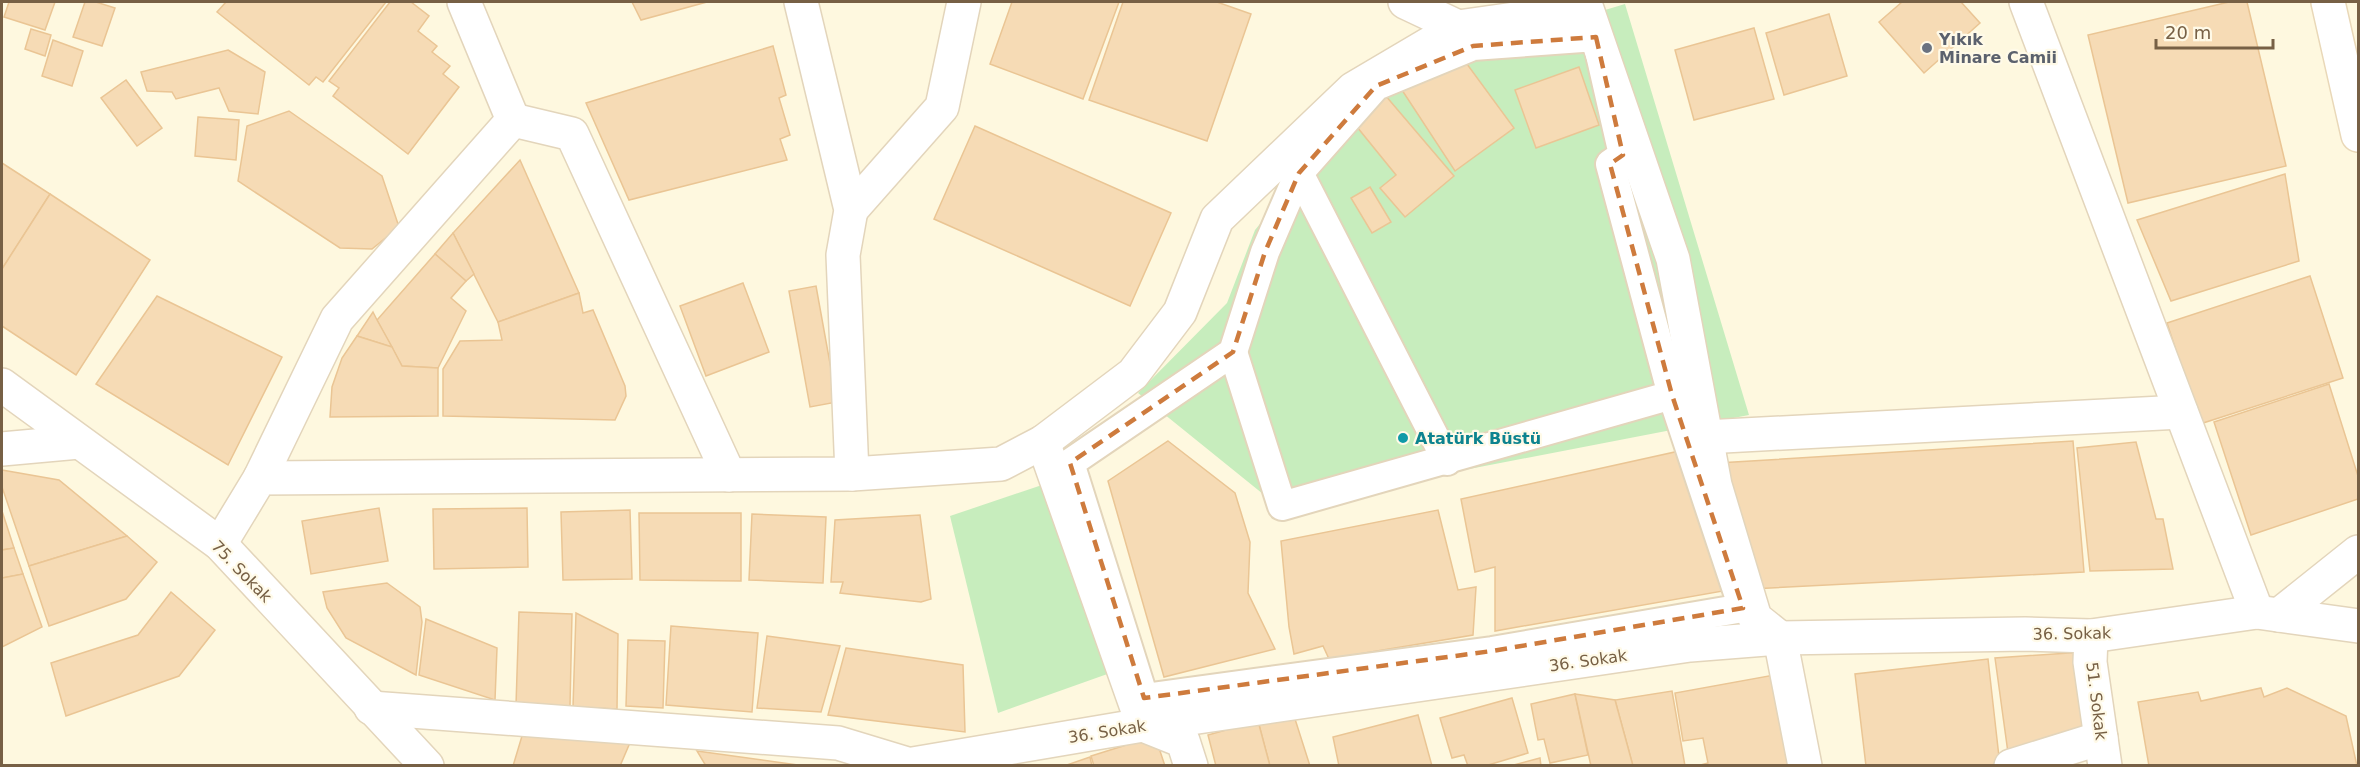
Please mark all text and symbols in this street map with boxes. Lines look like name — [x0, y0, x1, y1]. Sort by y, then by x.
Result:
scale bar — [2156, 12, 2273, 50]
text: 20 m — [2165, 22, 2211, 43]
place label: Yıkık Minare Camii — [1938, 30, 2057, 67]
marker: Yıkık Minare Camii — [1920, 41, 1934, 55]
place label: Atatürk Büstü — [1415, 429, 1541, 448]
marker: Atatürk Büstü — [1396, 431, 1410, 445]
street label: 75. Sokak — [208, 537, 276, 607]
street label: 36. Sokak — [2033, 623, 2112, 644]
street label: 36. Sokak — [1548, 646, 1629, 675]
street label: 51. Sokak — [2082, 661, 2111, 742]
street label: 36. Sokak — [1067, 716, 1148, 747]

